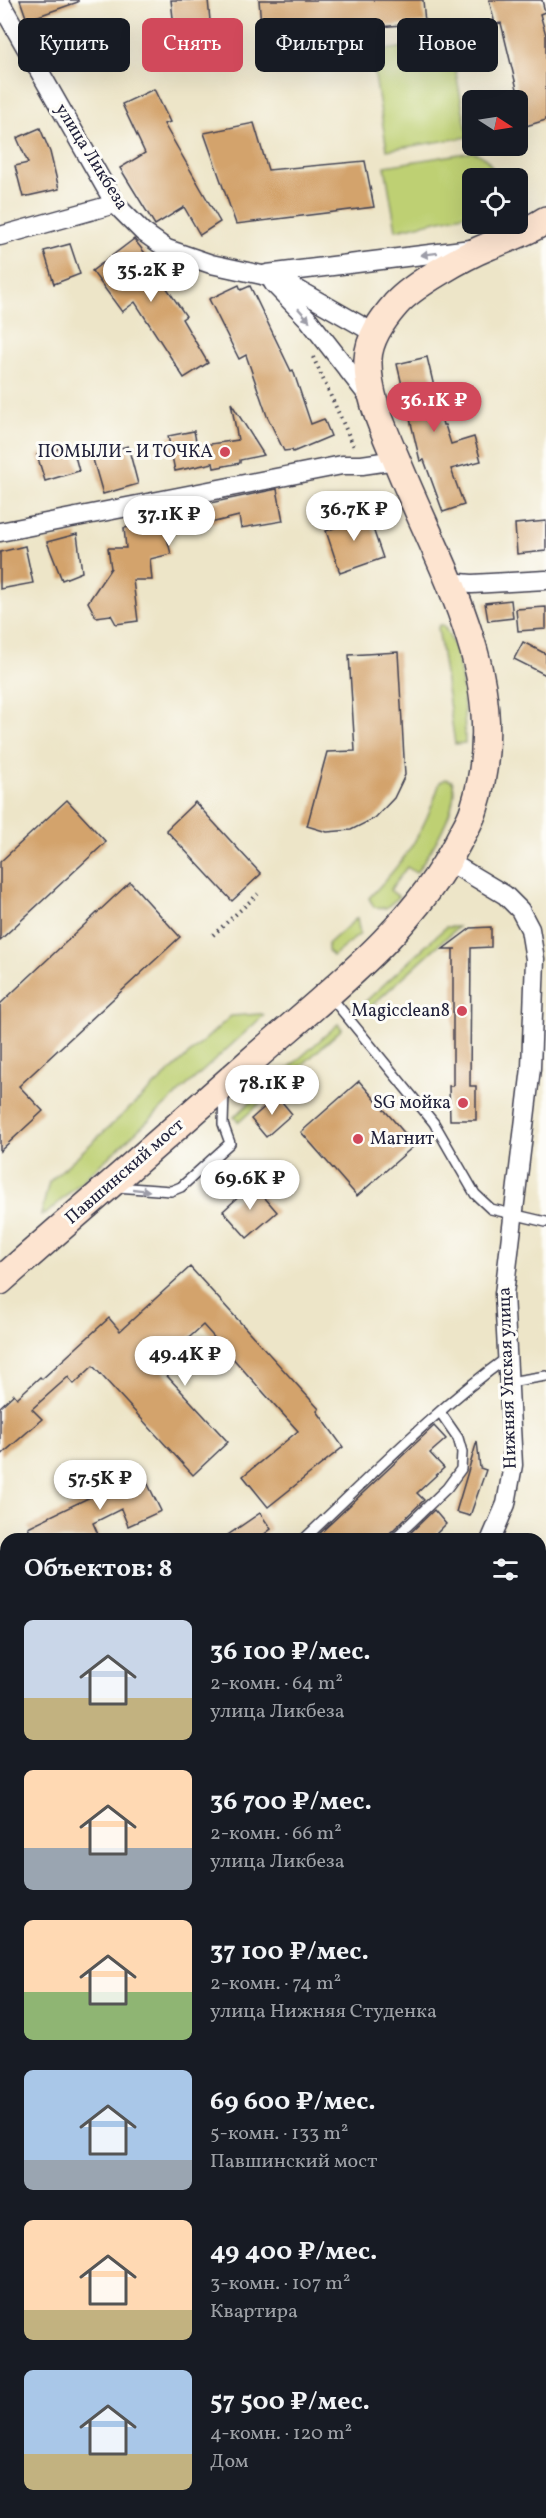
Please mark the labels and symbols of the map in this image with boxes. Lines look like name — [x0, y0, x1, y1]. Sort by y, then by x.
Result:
north arrow — [462, 90, 528, 156]
street label: улица Ликбеза — [48, 99, 134, 215]
one-way arrow — [419, 249, 438, 259]
pin: 35.2K ₽ — [96, 252, 206, 303]
one-way arrow — [297, 307, 310, 322]
pin: 36.1K ₽ — [379, 382, 489, 433]
place label: ПОМЫЛИ - И ТОЧКА — [37, 440, 213, 465]
marker: ПОМЫЛИ - И ТОЧКА — [218, 445, 232, 459]
pin: 36.7K ₽ — [299, 491, 409, 542]
pin: 37.1K ₽ — [114, 496, 224, 547]
place label: Magicclean8 — [351, 999, 450, 1024]
marker: Magicclean8 — [455, 1004, 469, 1018]
pin: 78.1K ₽ — [217, 1065, 327, 1116]
place label: SG мойка — [373, 1091, 451, 1116]
marker: SG мойка — [456, 1096, 470, 1110]
street label: Павшинский мост — [60, 1113, 190, 1231]
place label: Магнит — [370, 1127, 434, 1152]
marker: Магнит — [351, 1132, 365, 1146]
pin: 69.6K ₽ — [195, 1160, 305, 1211]
one-way arrow — [131, 1185, 150, 1195]
street label: Нижняя Упская улица — [492, 1286, 524, 1469]
pin: 49.4K ₽ — [130, 1336, 240, 1387]
pin: 57.5K ₽ — [45, 1460, 155, 1511]

